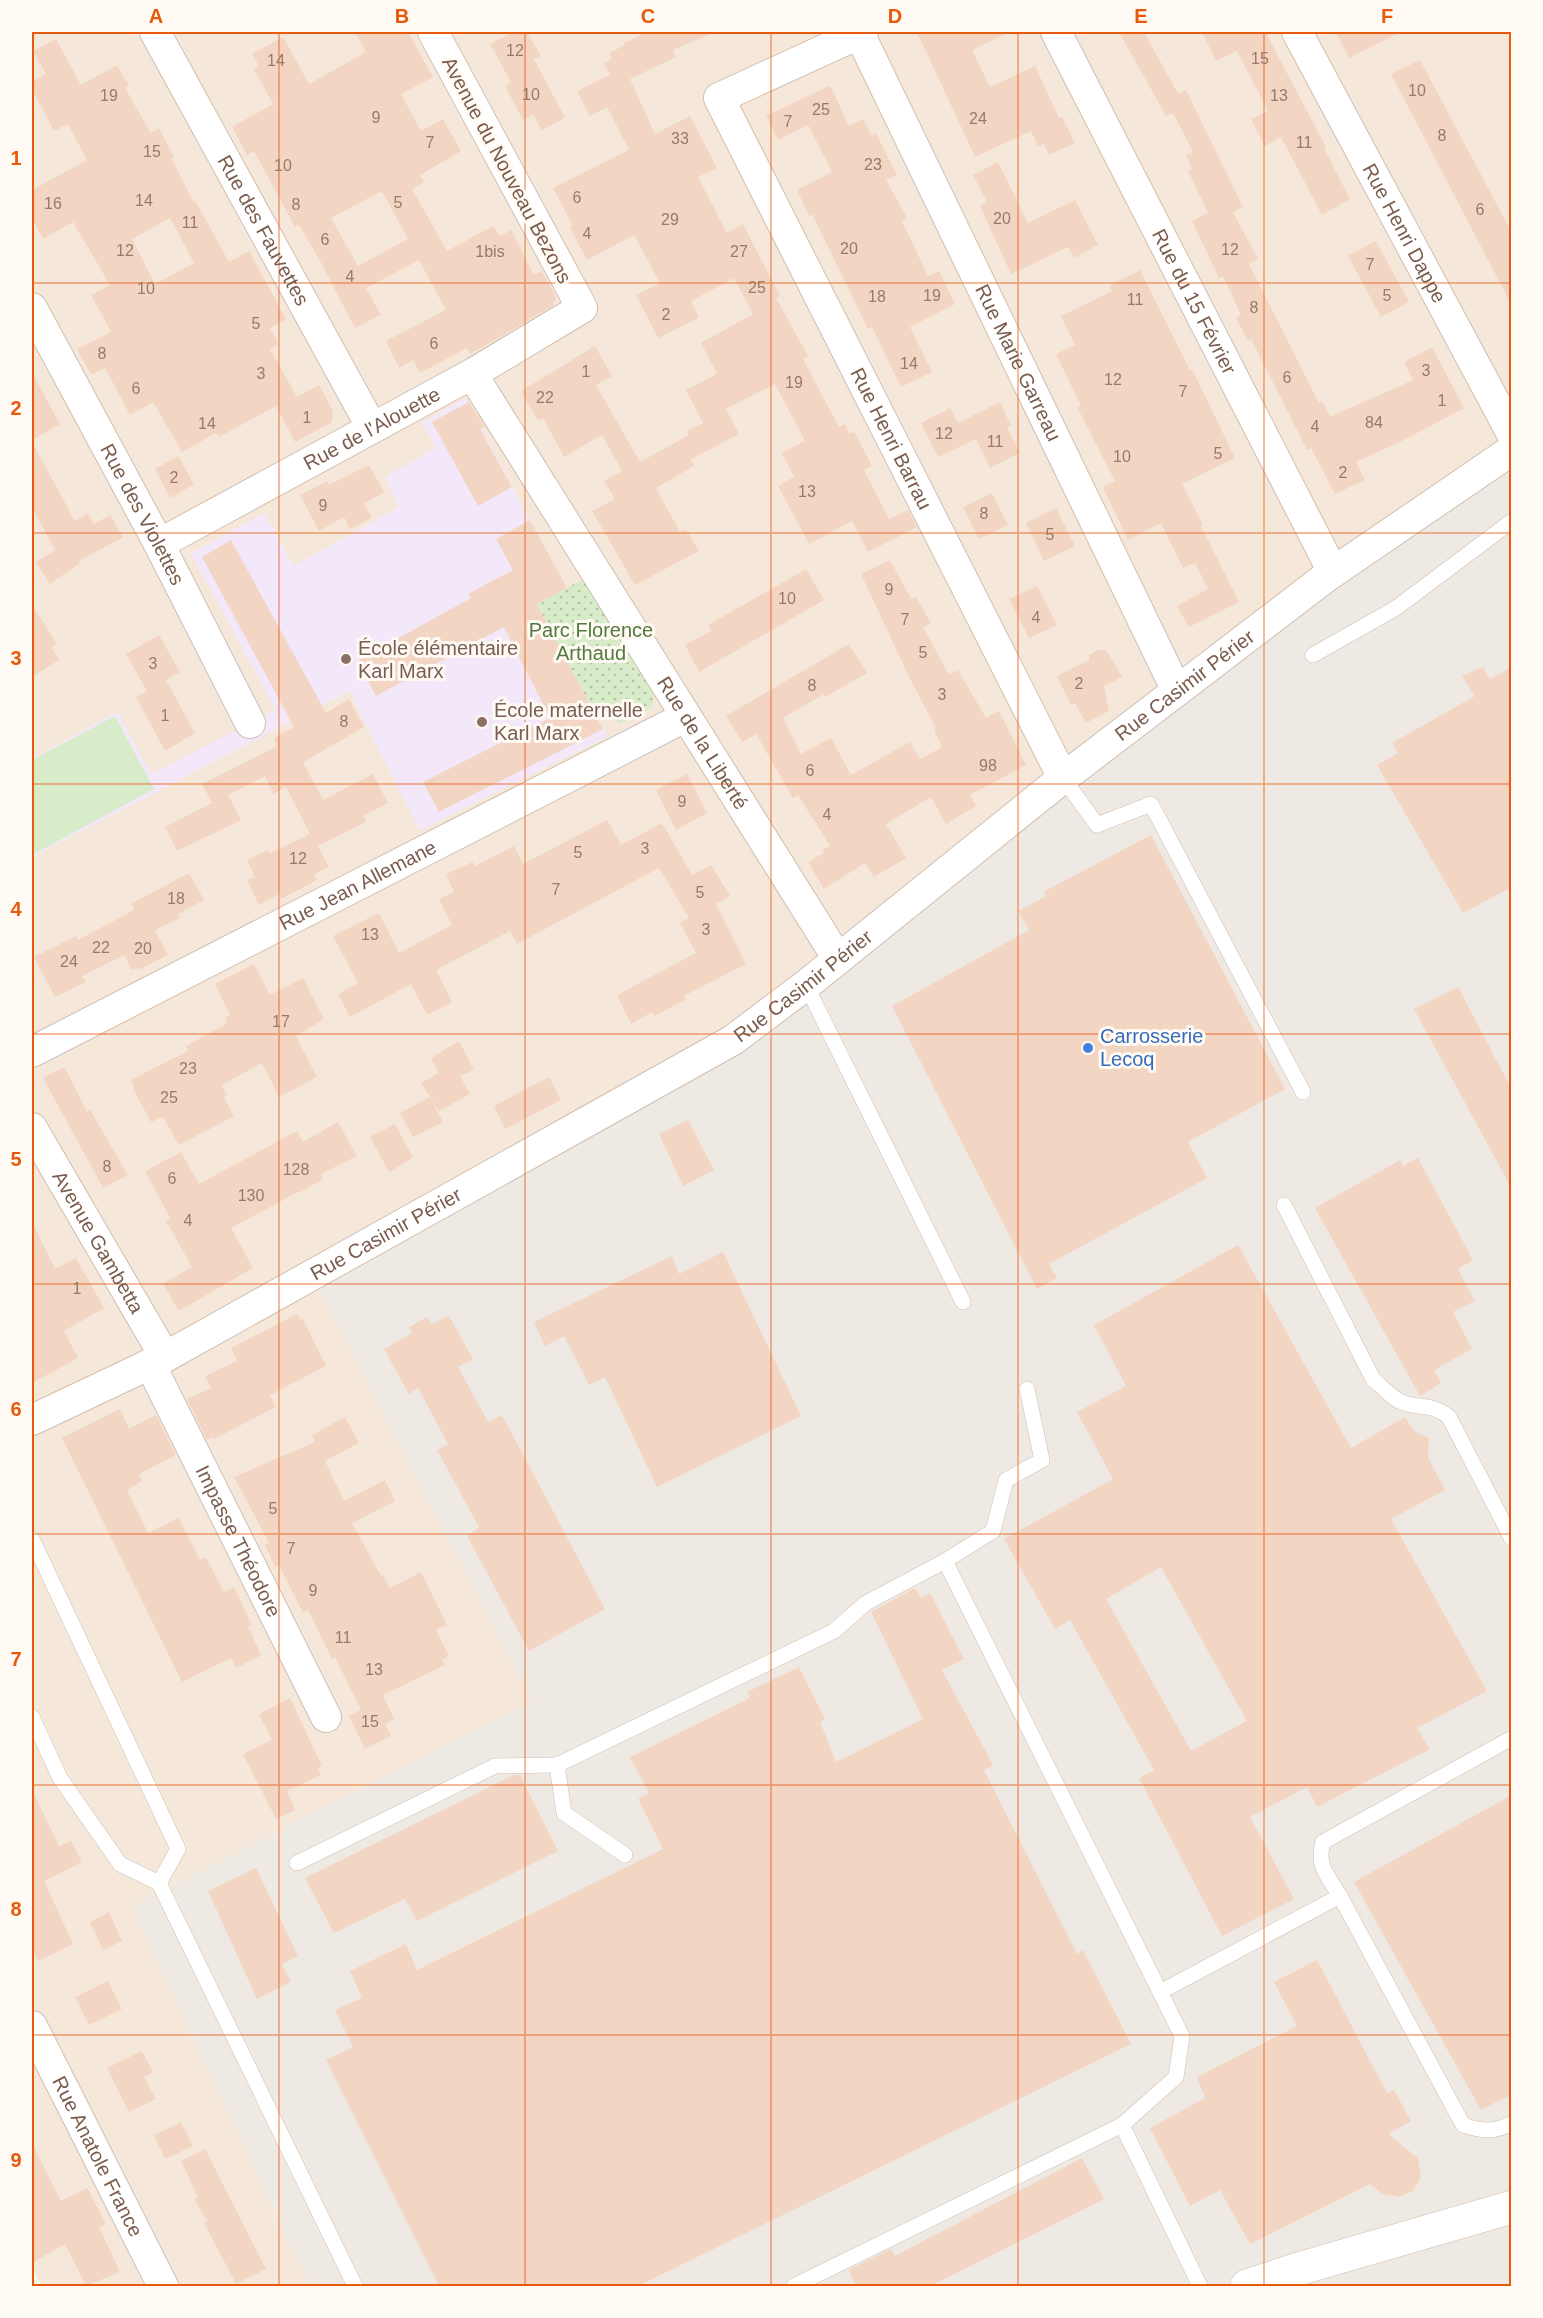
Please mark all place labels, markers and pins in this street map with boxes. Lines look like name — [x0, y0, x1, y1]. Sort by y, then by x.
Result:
place label: École élémentaire Karl Marx — [358, 637, 518, 682]
marker: École élémentaire Karl Marx — [339, 652, 353, 666]
place label: École maternelle Karl Marx — [494, 699, 643, 744]
marker: École maternelle Karl Marx — [475, 715, 489, 729]
place label: Carrosserie Lecoq — [1100, 1025, 1203, 1070]
marker: Carrosserie Lecoq — [1081, 1041, 1095, 1055]

